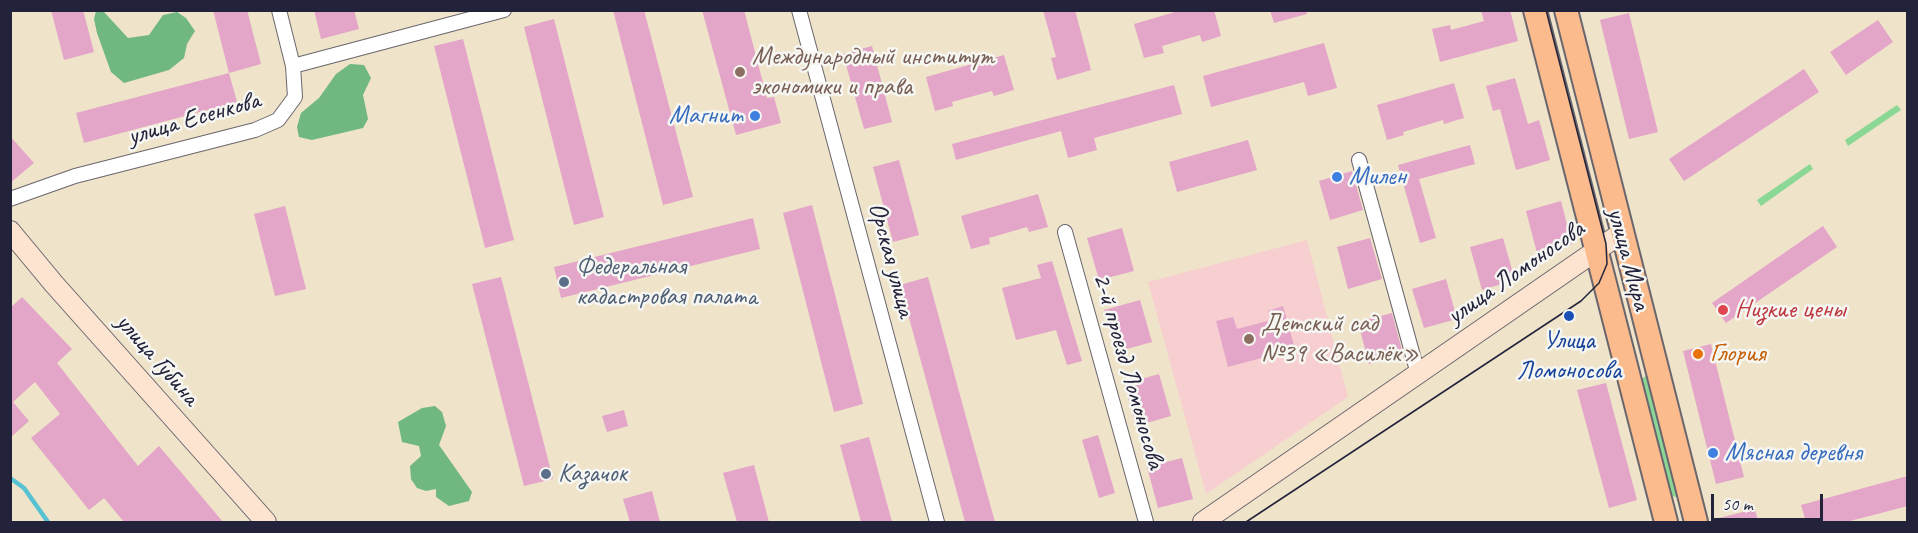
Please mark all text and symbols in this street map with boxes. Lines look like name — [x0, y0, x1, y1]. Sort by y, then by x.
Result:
place label: Международный институт экономики и права — [752, 41, 994, 102]
marker: Международный институт экономики и права — [733, 65, 747, 79]
street label: улица Есенкова — [124, 85, 264, 153]
place label: Магнит — [669, 100, 743, 132]
marker: Магнит — [748, 109, 762, 123]
place label: Милен — [1349, 161, 1406, 193]
marker: Милен — [1330, 170, 1344, 184]
street label: Орская улица — [861, 199, 921, 321]
street label: улица Мира — [1599, 204, 1657, 314]
street label: улица Ломоносова — [1441, 214, 1591, 332]
place label: Федеральная кадастровая палата — [576, 251, 757, 312]
street label: 2-й проезд Ломоносова — [1085, 270, 1171, 472]
marker: Федеральная кадастровая палата — [557, 275, 571, 289]
place label: Низкие цены — [1735, 294, 1846, 326]
marker: Низкие цены — [1716, 303, 1730, 317]
street label: улица Губина — [109, 308, 205, 412]
place label: Детский сад №39 «Василёк» — [1261, 308, 1419, 370]
marker: Улица Ломоносова — [1562, 309, 1576, 323]
place label: Улица Ломоносова — [1517, 325, 1621, 386]
marker: Детский сад №39 «Василёк» — [1242, 332, 1256, 346]
place label: Глория — [1710, 338, 1765, 370]
marker: Глория — [1691, 347, 1705, 361]
place label: Мясная деревня — [1725, 437, 1862, 469]
marker: Мясная деревня — [1706, 446, 1720, 460]
place label: Казачок — [558, 458, 627, 490]
marker: Казачок — [539, 467, 553, 481]
scale bar — [1714, 482, 1826, 520]
text: 50 m — [1722, 493, 1753, 515]

